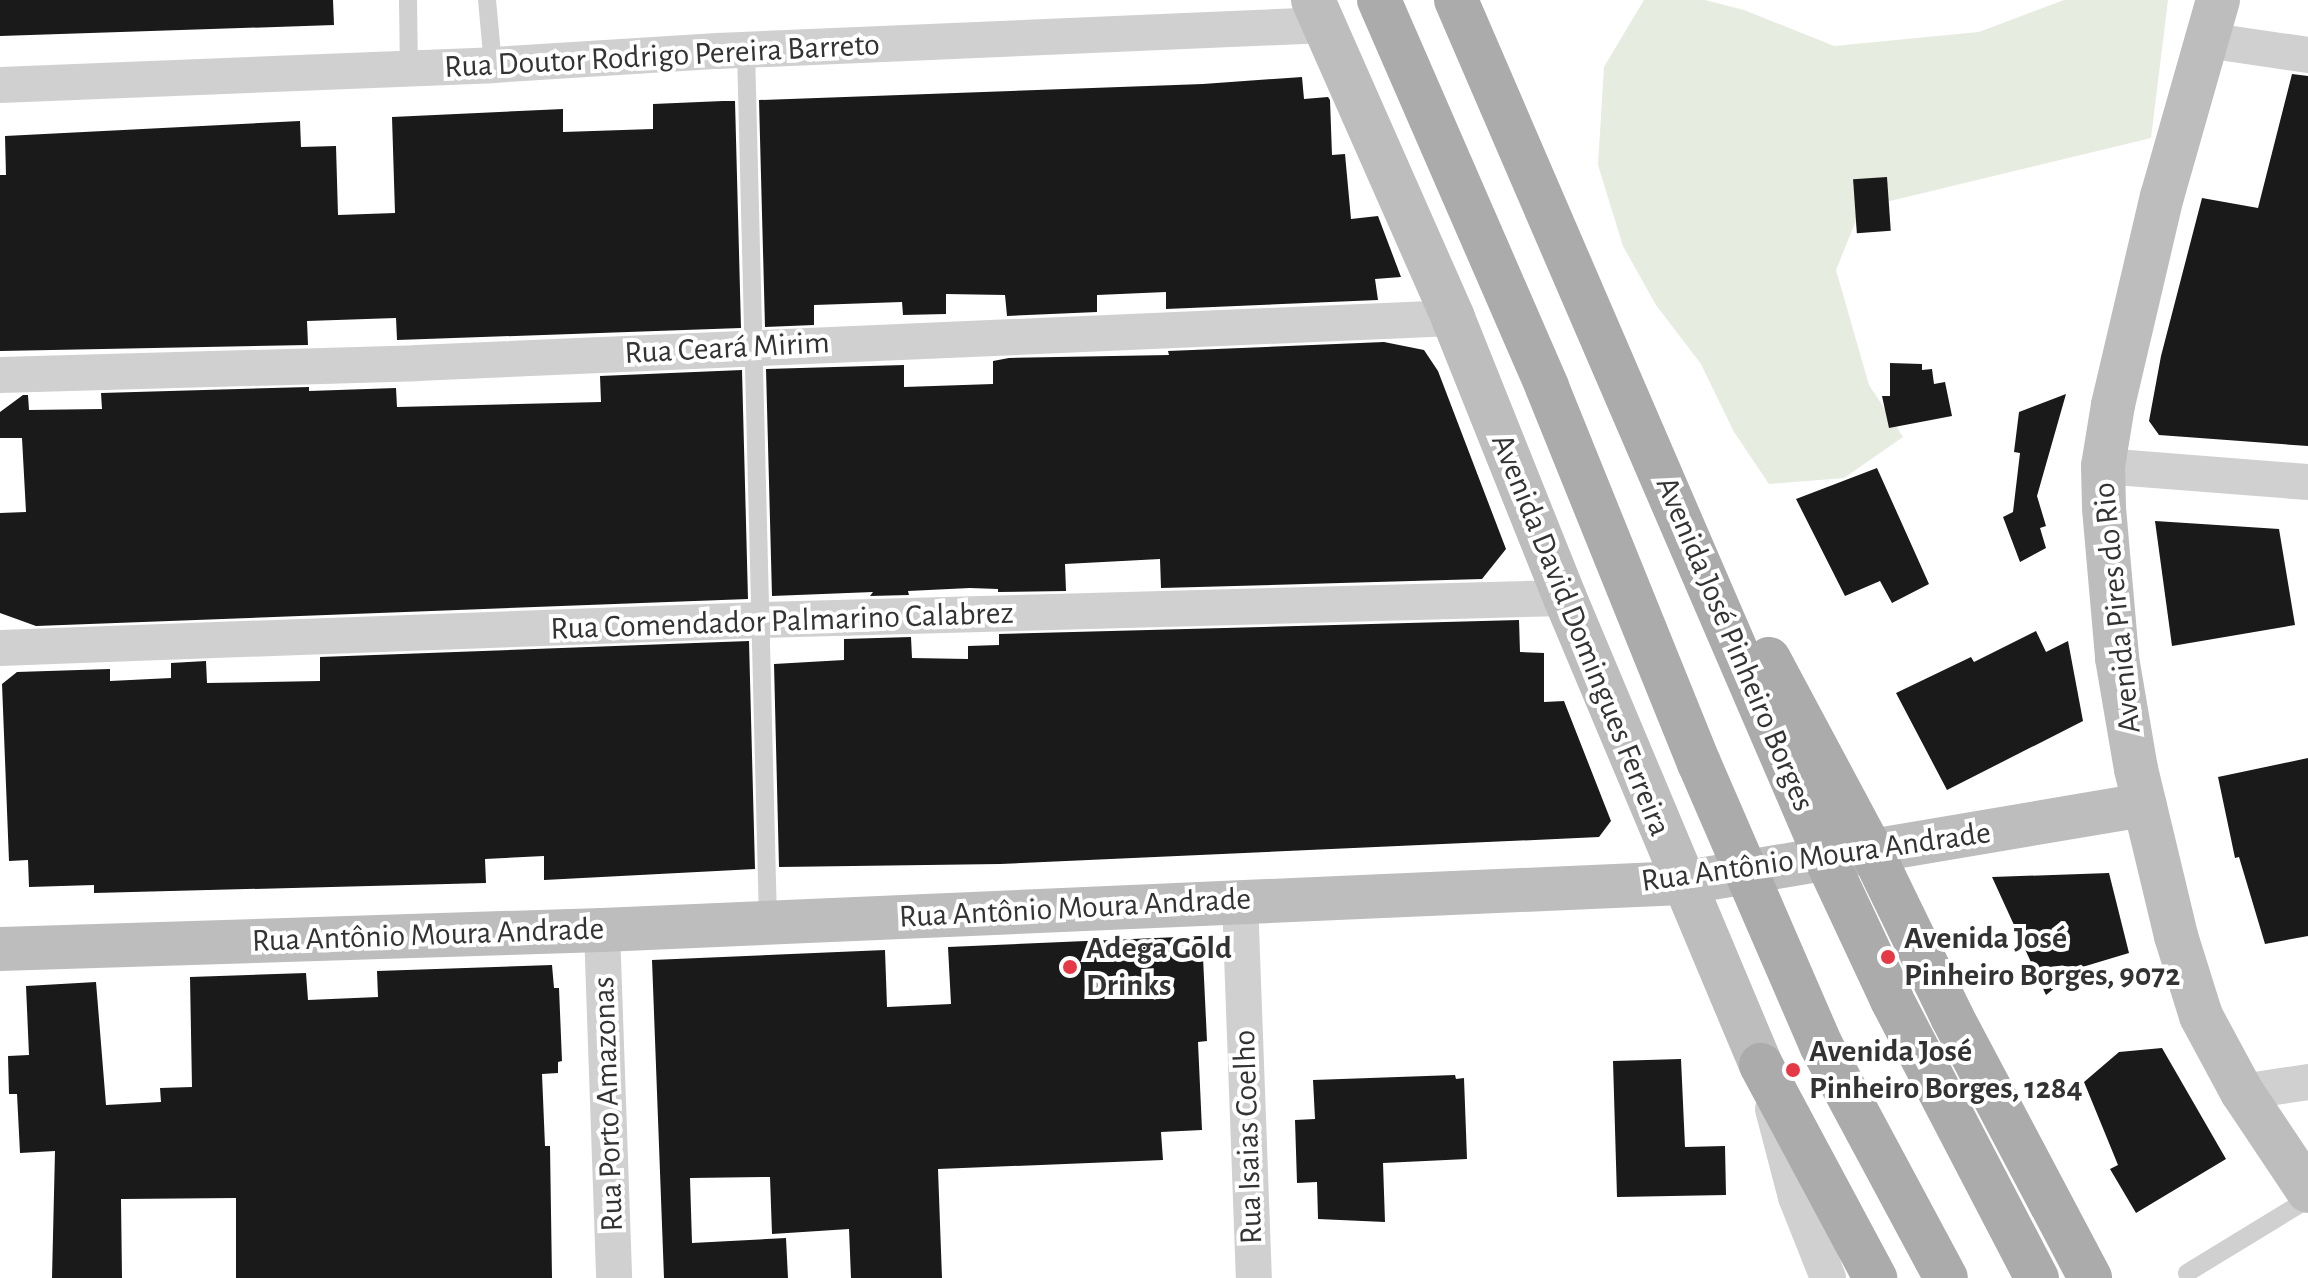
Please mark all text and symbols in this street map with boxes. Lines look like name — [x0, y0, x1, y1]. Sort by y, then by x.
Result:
street label: Rua Doutor Rodrigo Pereira Barreto — [443, 25, 881, 87]
street label: Rua Ceará Mirim — [623, 323, 831, 373]
street label: Avenida David Domingues Ferreira — [1483, 429, 1679, 841]
street label: Avenida José Pinheiro Borges — [1647, 471, 1823, 817]
street label: Avenida Pires do Rio — [2085, 481, 2149, 735]
street label: Rua Comendador Palmarino Calabrez — [550, 594, 1014, 648]
street label: Rua Antônio Moura Andrade — [1639, 813, 1993, 901]
street label: Rua Antônio Moura Andrade — [898, 880, 1252, 936]
street label: Rua Antônio Moura Andrade — [251, 910, 605, 960]
place label: Avenida José Pinheiro Borges, 9072 — [1904, 920, 2180, 995]
place label: Adega Gold Drinks — [1086, 930, 1232, 1005]
marker: Avenida José Pinheiro Borges, 9072 — [1879, 948, 1897, 966]
marker: Adega Gold Drinks — [1061, 958, 1079, 976]
street label: Rua Porto Amazonas — [584, 976, 632, 1232]
street label: Rua Isaias Coelho — [1225, 1029, 1271, 1245]
place label: Avenida José Pinheiro Borges, 1284 — [1809, 1033, 2083, 1108]
marker: Avenida José Pinheiro Borges, 1284 — [1784, 1061, 1802, 1079]

